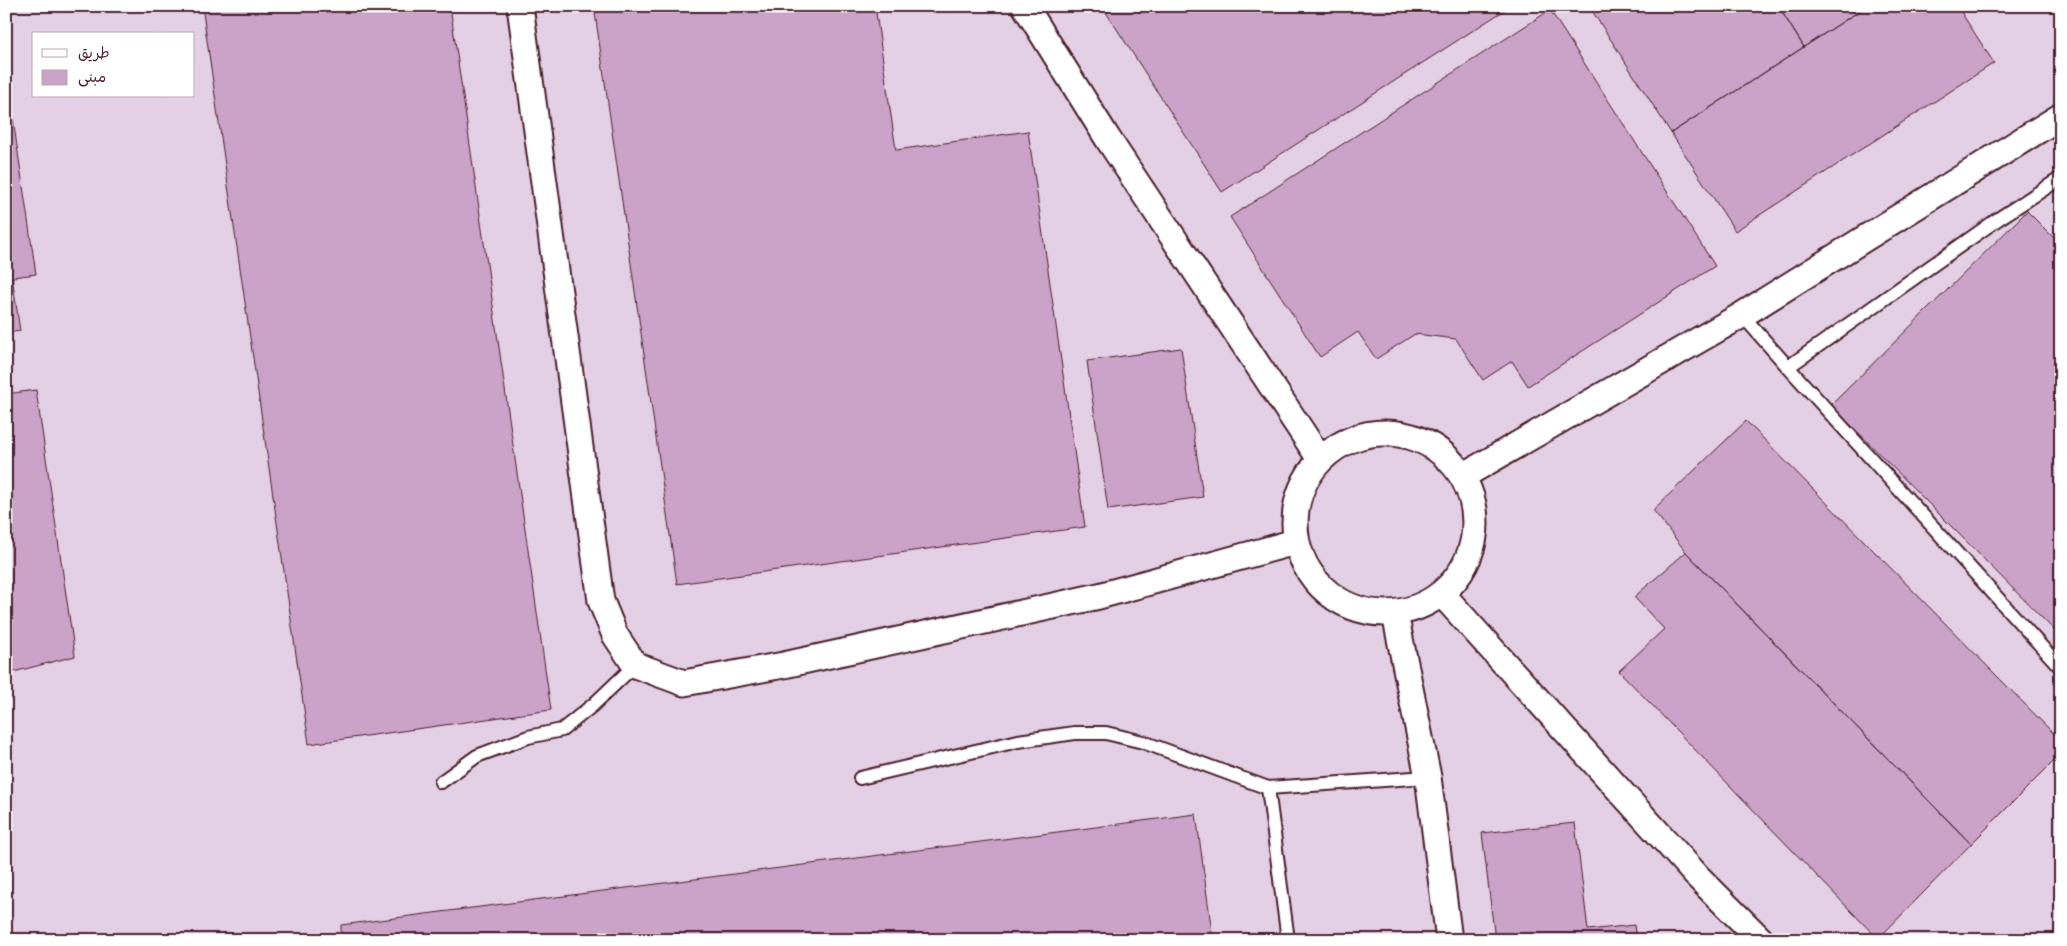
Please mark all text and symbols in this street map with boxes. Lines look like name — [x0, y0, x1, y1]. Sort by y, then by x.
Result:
legend — [32, 32, 195, 98]
text: طريق — [78, 40, 110, 66]
text: مبنى — [78, 64, 106, 90]

